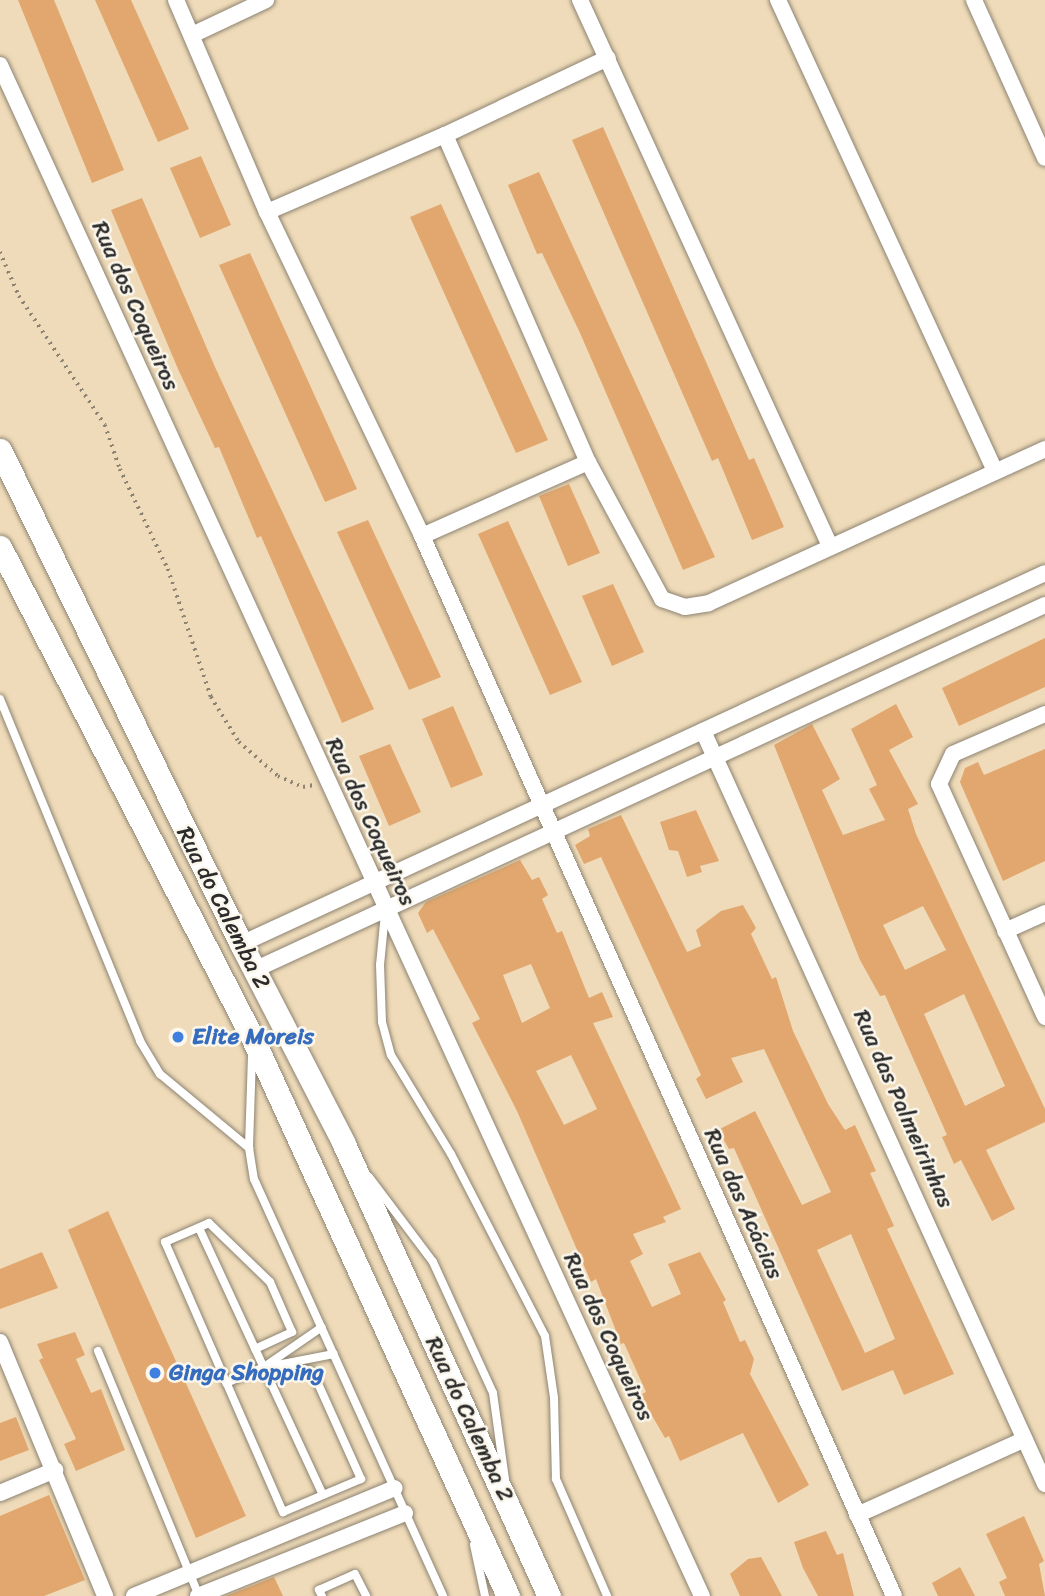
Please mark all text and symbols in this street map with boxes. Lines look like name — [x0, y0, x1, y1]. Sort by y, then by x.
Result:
street label: Rua dos Coqueiros — [85, 217, 185, 395]
street label: Rua dos Coqueiros — [319, 734, 421, 910]
street label: Rua do Calemba 2 — [170, 822, 276, 994]
street label: Rua das Palmeirinhas — [847, 1006, 959, 1212]
place label: Elite Moreis — [192, 1023, 314, 1051]
marker: Elite Moreis — [170, 1029, 186, 1045]
street label: Rua das Acácias — [698, 1125, 788, 1283]
street label: Rua dos Coqueiros — [557, 1249, 659, 1425]
street label: Rua do Calemba 2 — [419, 1332, 519, 1506]
place label: Ginga Shopping — [169, 1359, 324, 1387]
marker: Ginga Shopping — [147, 1365, 163, 1381]

